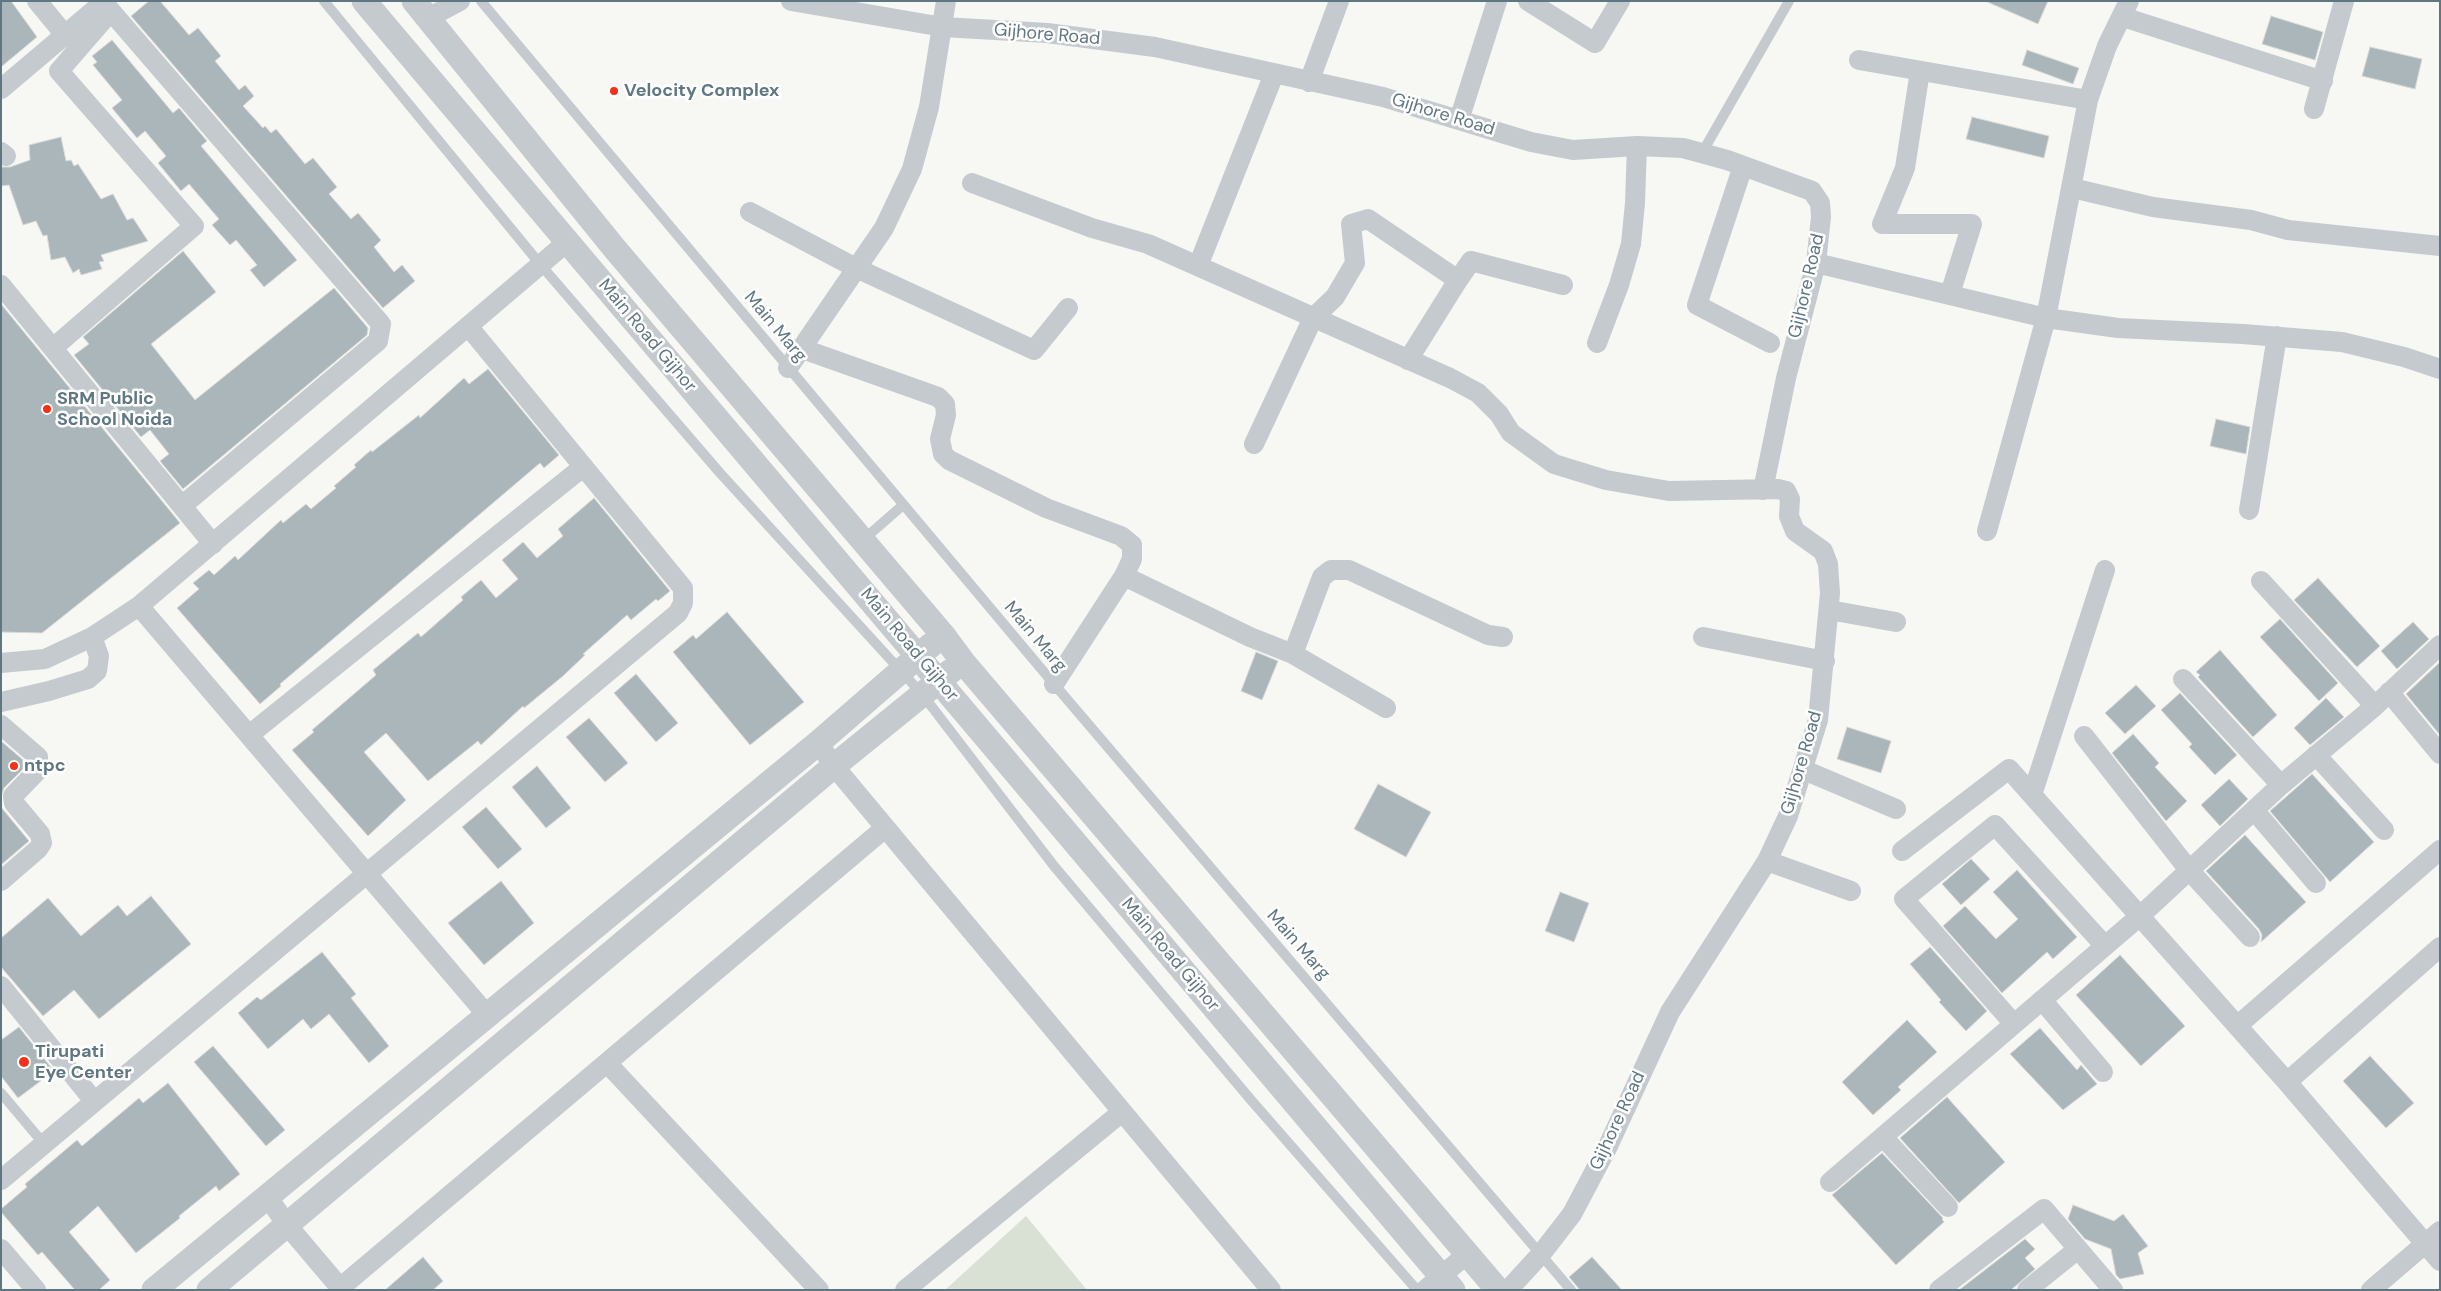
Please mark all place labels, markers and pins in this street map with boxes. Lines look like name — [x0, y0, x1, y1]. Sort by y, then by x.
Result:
place label: Velocity Complex — [624, 80, 779, 102]
marker: Velocity Complex — [608, 85, 620, 97]
place label: SRM Public School Noida — [57, 388, 172, 430]
marker: SRM Public School Noida — [41, 403, 53, 415]
place label: ntpc — [24, 755, 66, 777]
marker: ntpc — [8, 760, 20, 772]
place label: Tirupati Eye Center — [35, 1041, 132, 1084]
marker: Tirupati Eye Center — [17, 1055, 31, 1069]

